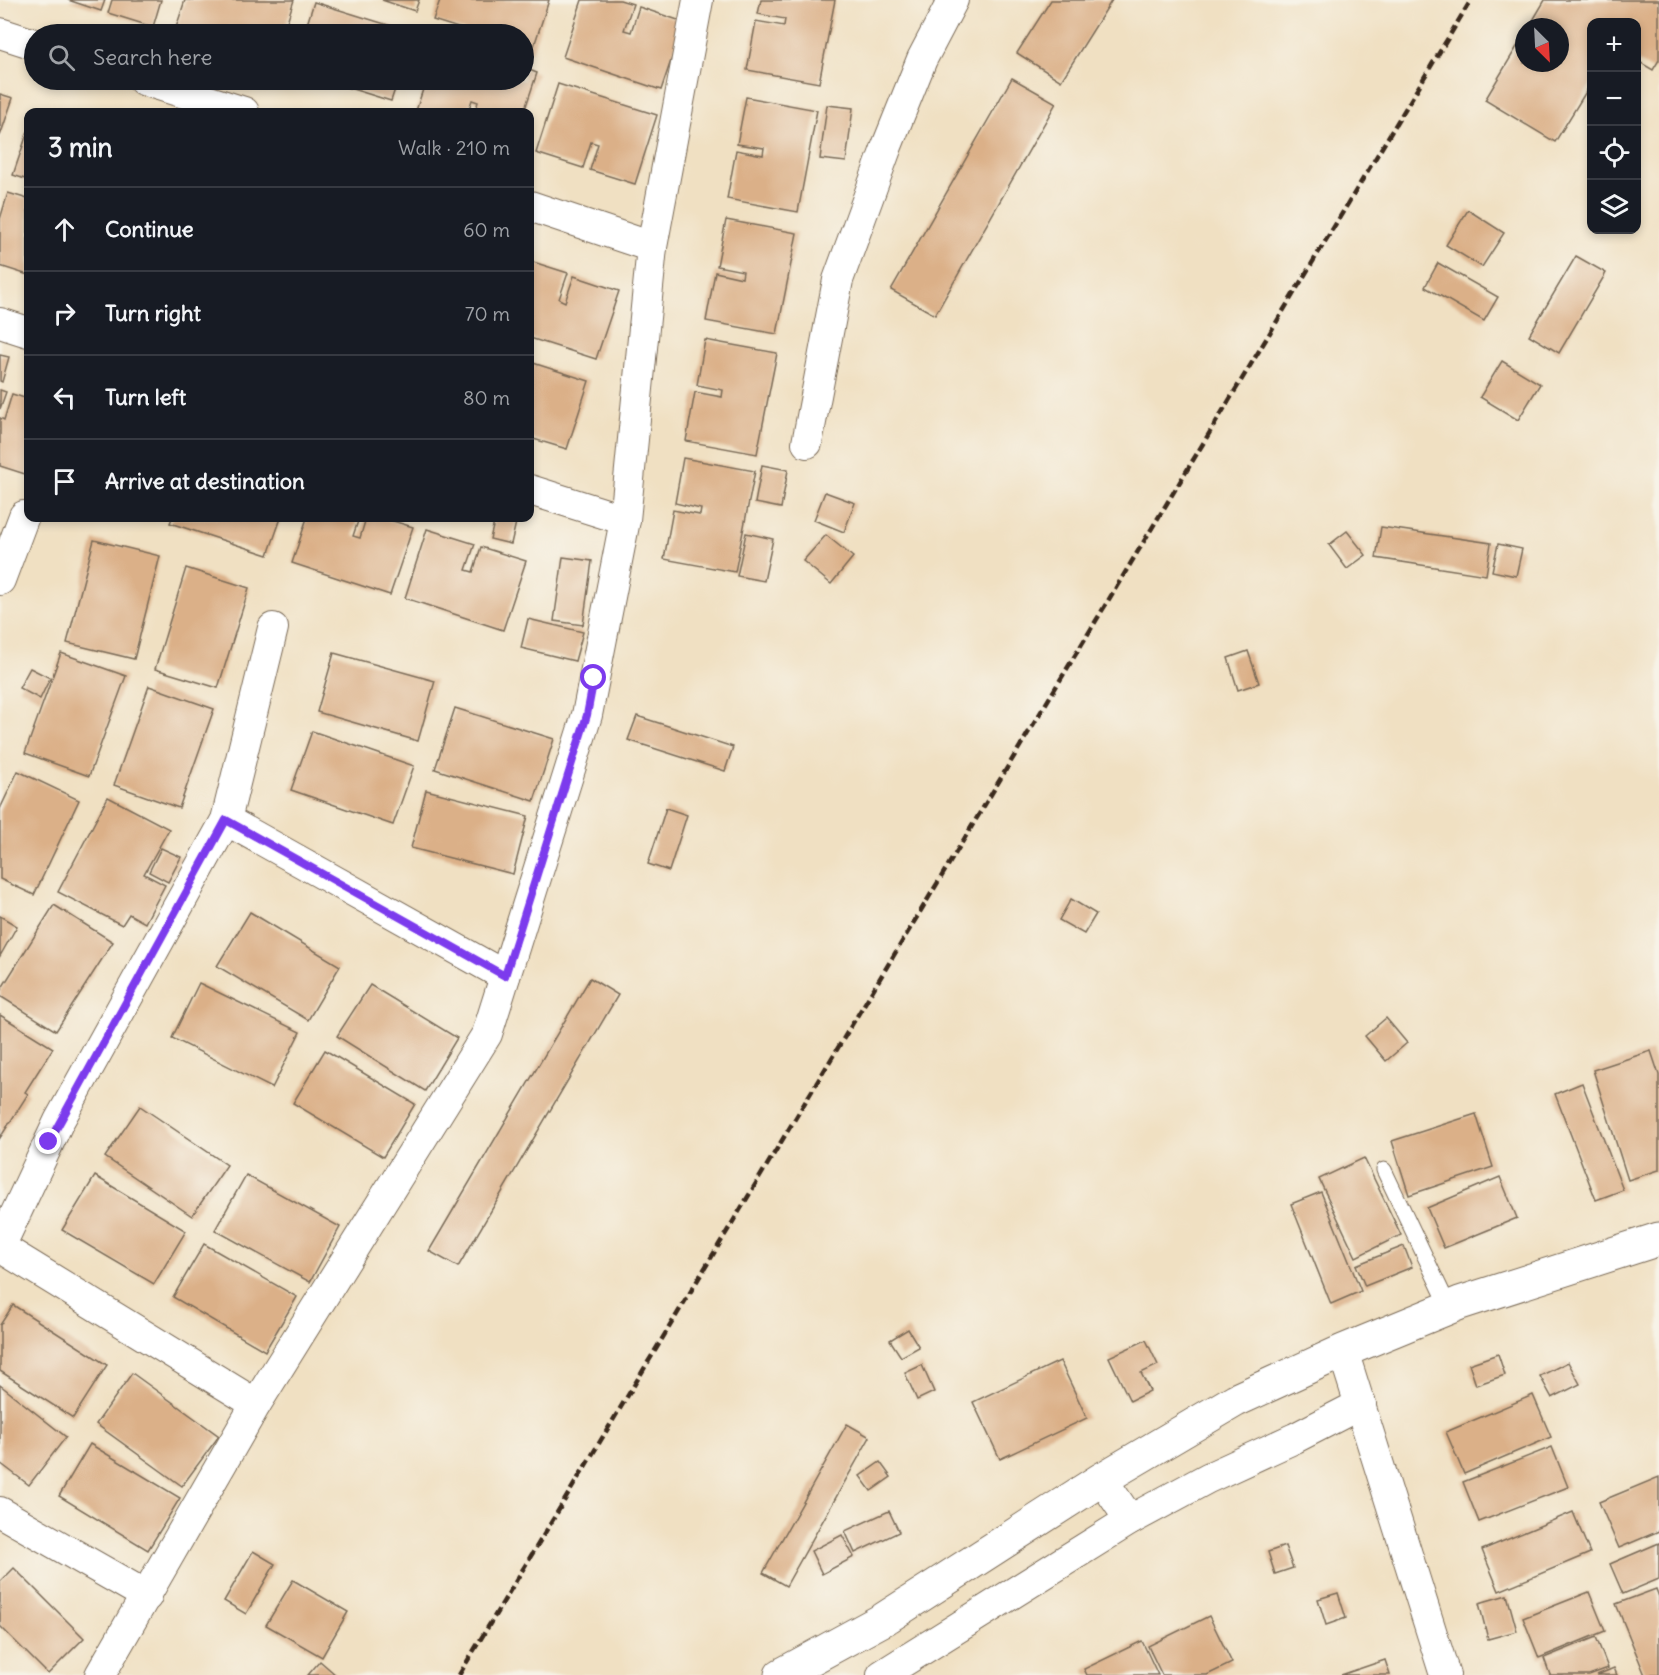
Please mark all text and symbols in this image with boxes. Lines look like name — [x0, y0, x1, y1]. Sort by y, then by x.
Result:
north arrow — [1515, 18, 1569, 72]
map controls — [1587, 18, 1641, 234]
button: + — [1587, 18, 1641, 72]
search box — [24, 24, 534, 90]
icon: search — [45, 41, 78, 74]
text: Search here — [93, 43, 212, 71]
button: − — [1587, 72, 1641, 126]
button: locate — [1587, 126, 1641, 180]
text: 3 min — [48, 131, 113, 164]
text: Walk · 210 m — [398, 135, 510, 160]
button: layers — [1587, 180, 1641, 234]
icon: ahead — [48, 213, 81, 246]
text: Continue — [105, 215, 194, 243]
text: 60 m — [463, 217, 510, 242]
icon: right — [48, 297, 81, 330]
text: Turn right — [105, 299, 201, 327]
text: 70 m — [465, 301, 510, 326]
icon: left — [48, 381, 81, 414]
text: Turn left — [105, 383, 186, 411]
text: 80 m — [463, 385, 510, 410]
icon: arrive — [48, 465, 81, 498]
text: Arrive at destination — [105, 467, 305, 495]
route start — [580, 664, 606, 690]
route end — [35, 1128, 61, 1154]

